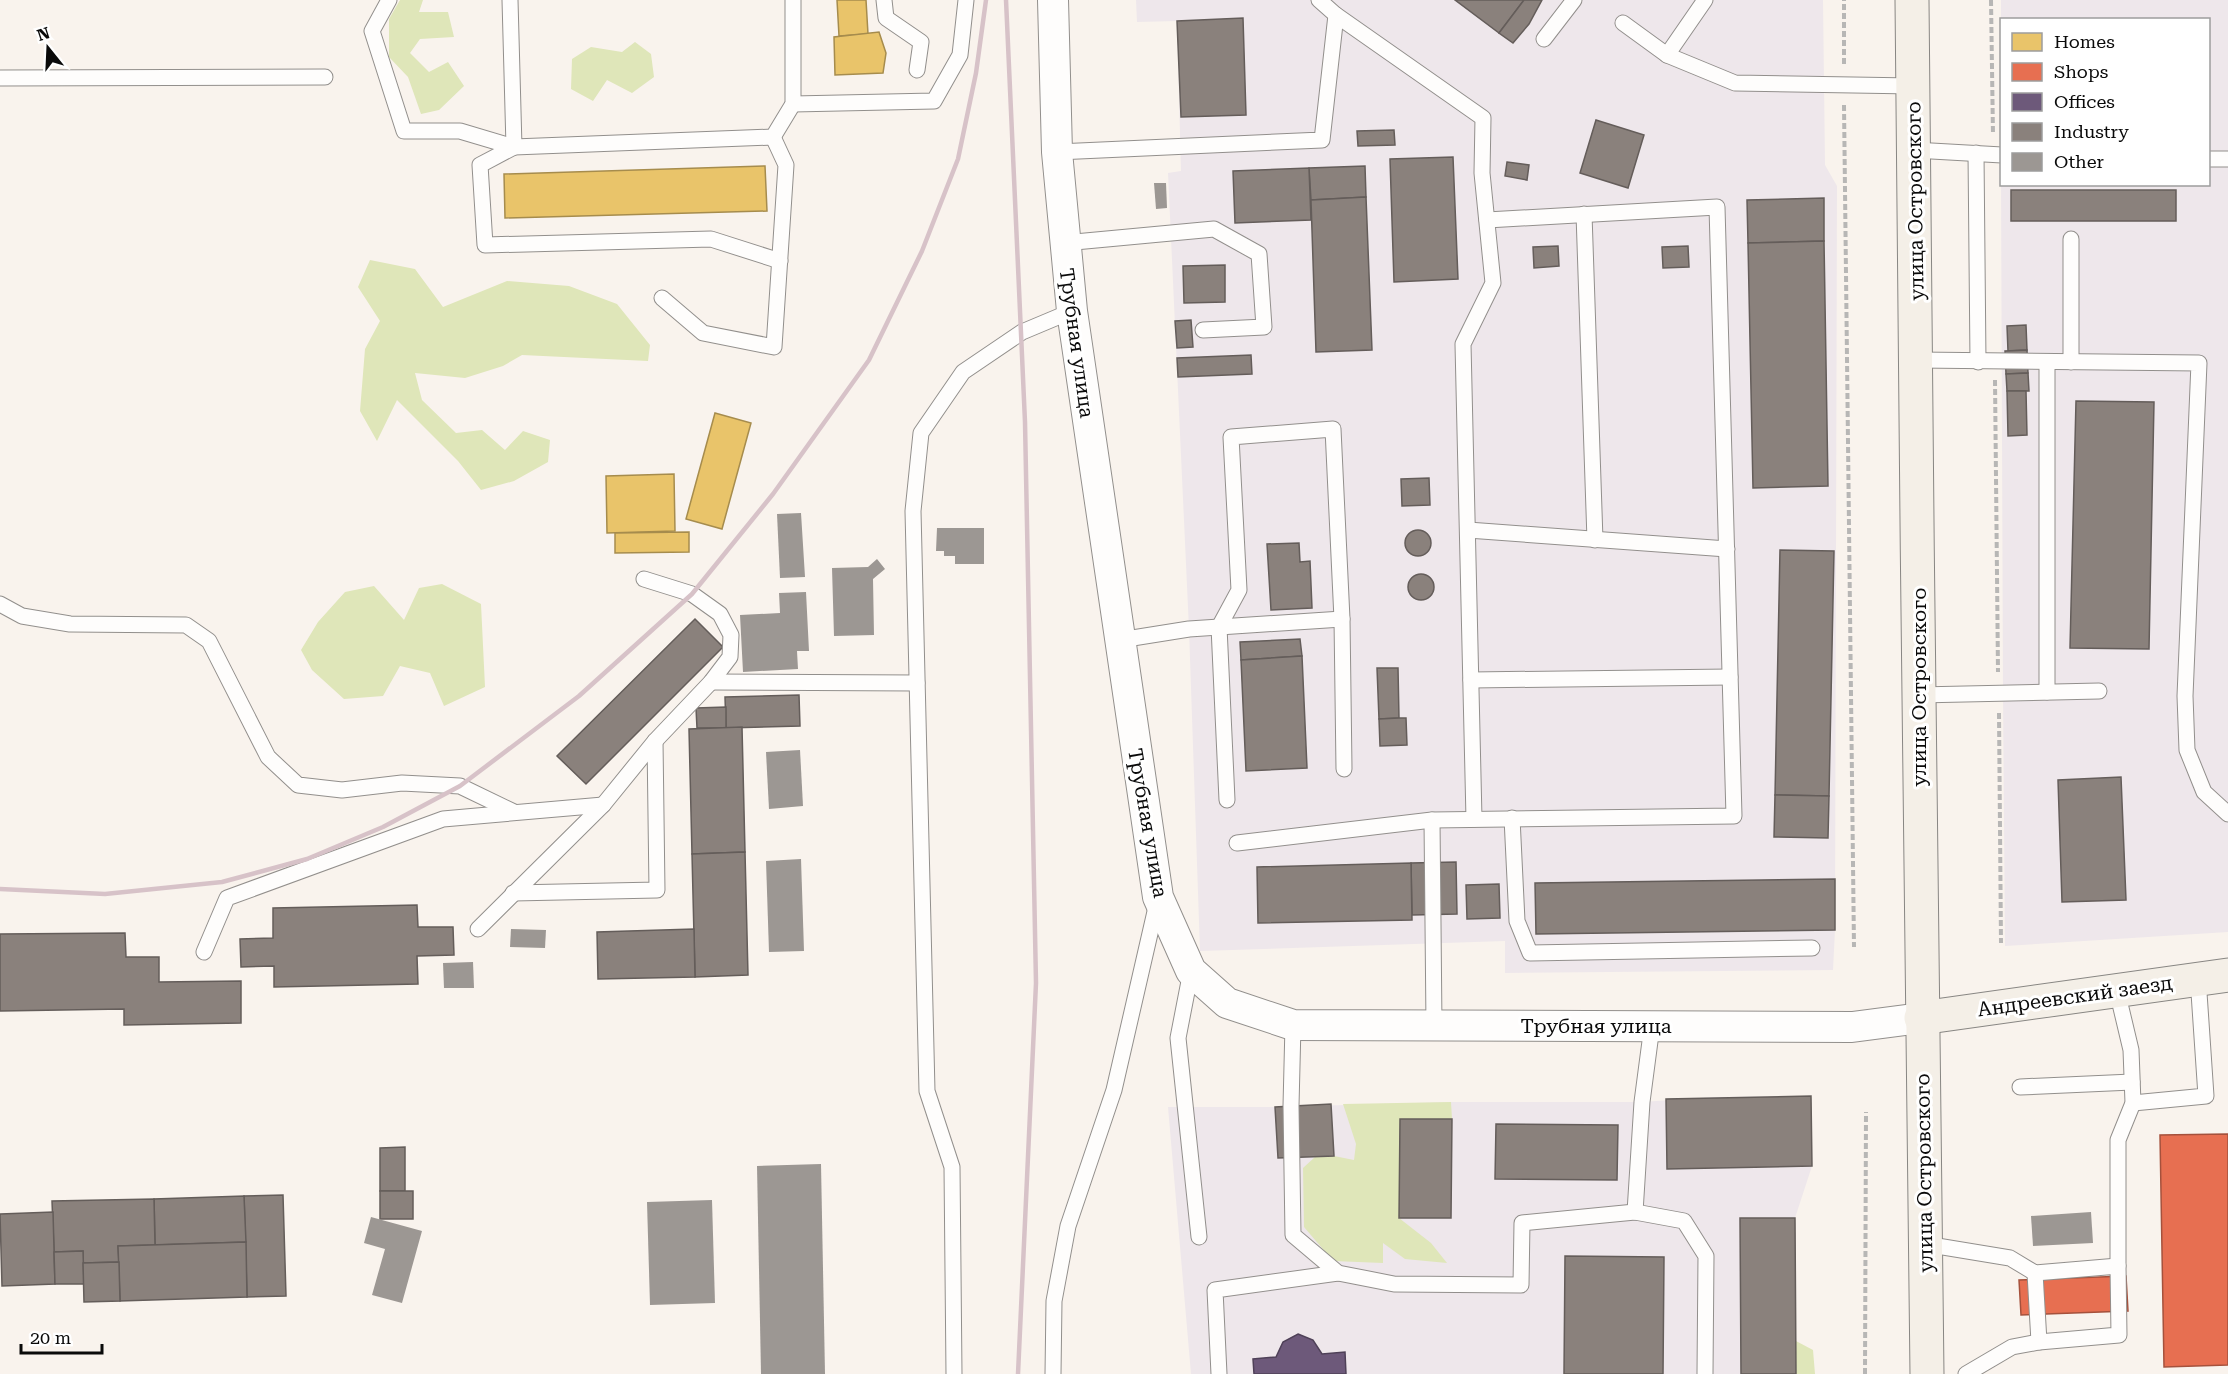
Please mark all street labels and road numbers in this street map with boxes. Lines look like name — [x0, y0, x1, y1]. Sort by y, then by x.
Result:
street label: улица Островского — [1901, 101, 1929, 301]
street label: Трубная улица — [1055, 266, 1099, 420]
street label: улица Островского — [1907, 587, 1931, 787]
street label: Трубная улица — [1123, 746, 1173, 900]
street label: Андреевский заезд — [1976, 970, 2174, 1022]
street label: Трубная улица — [1520, 1014, 1672, 1038]
street label: улица Островского — [1910, 1073, 1938, 1273]

